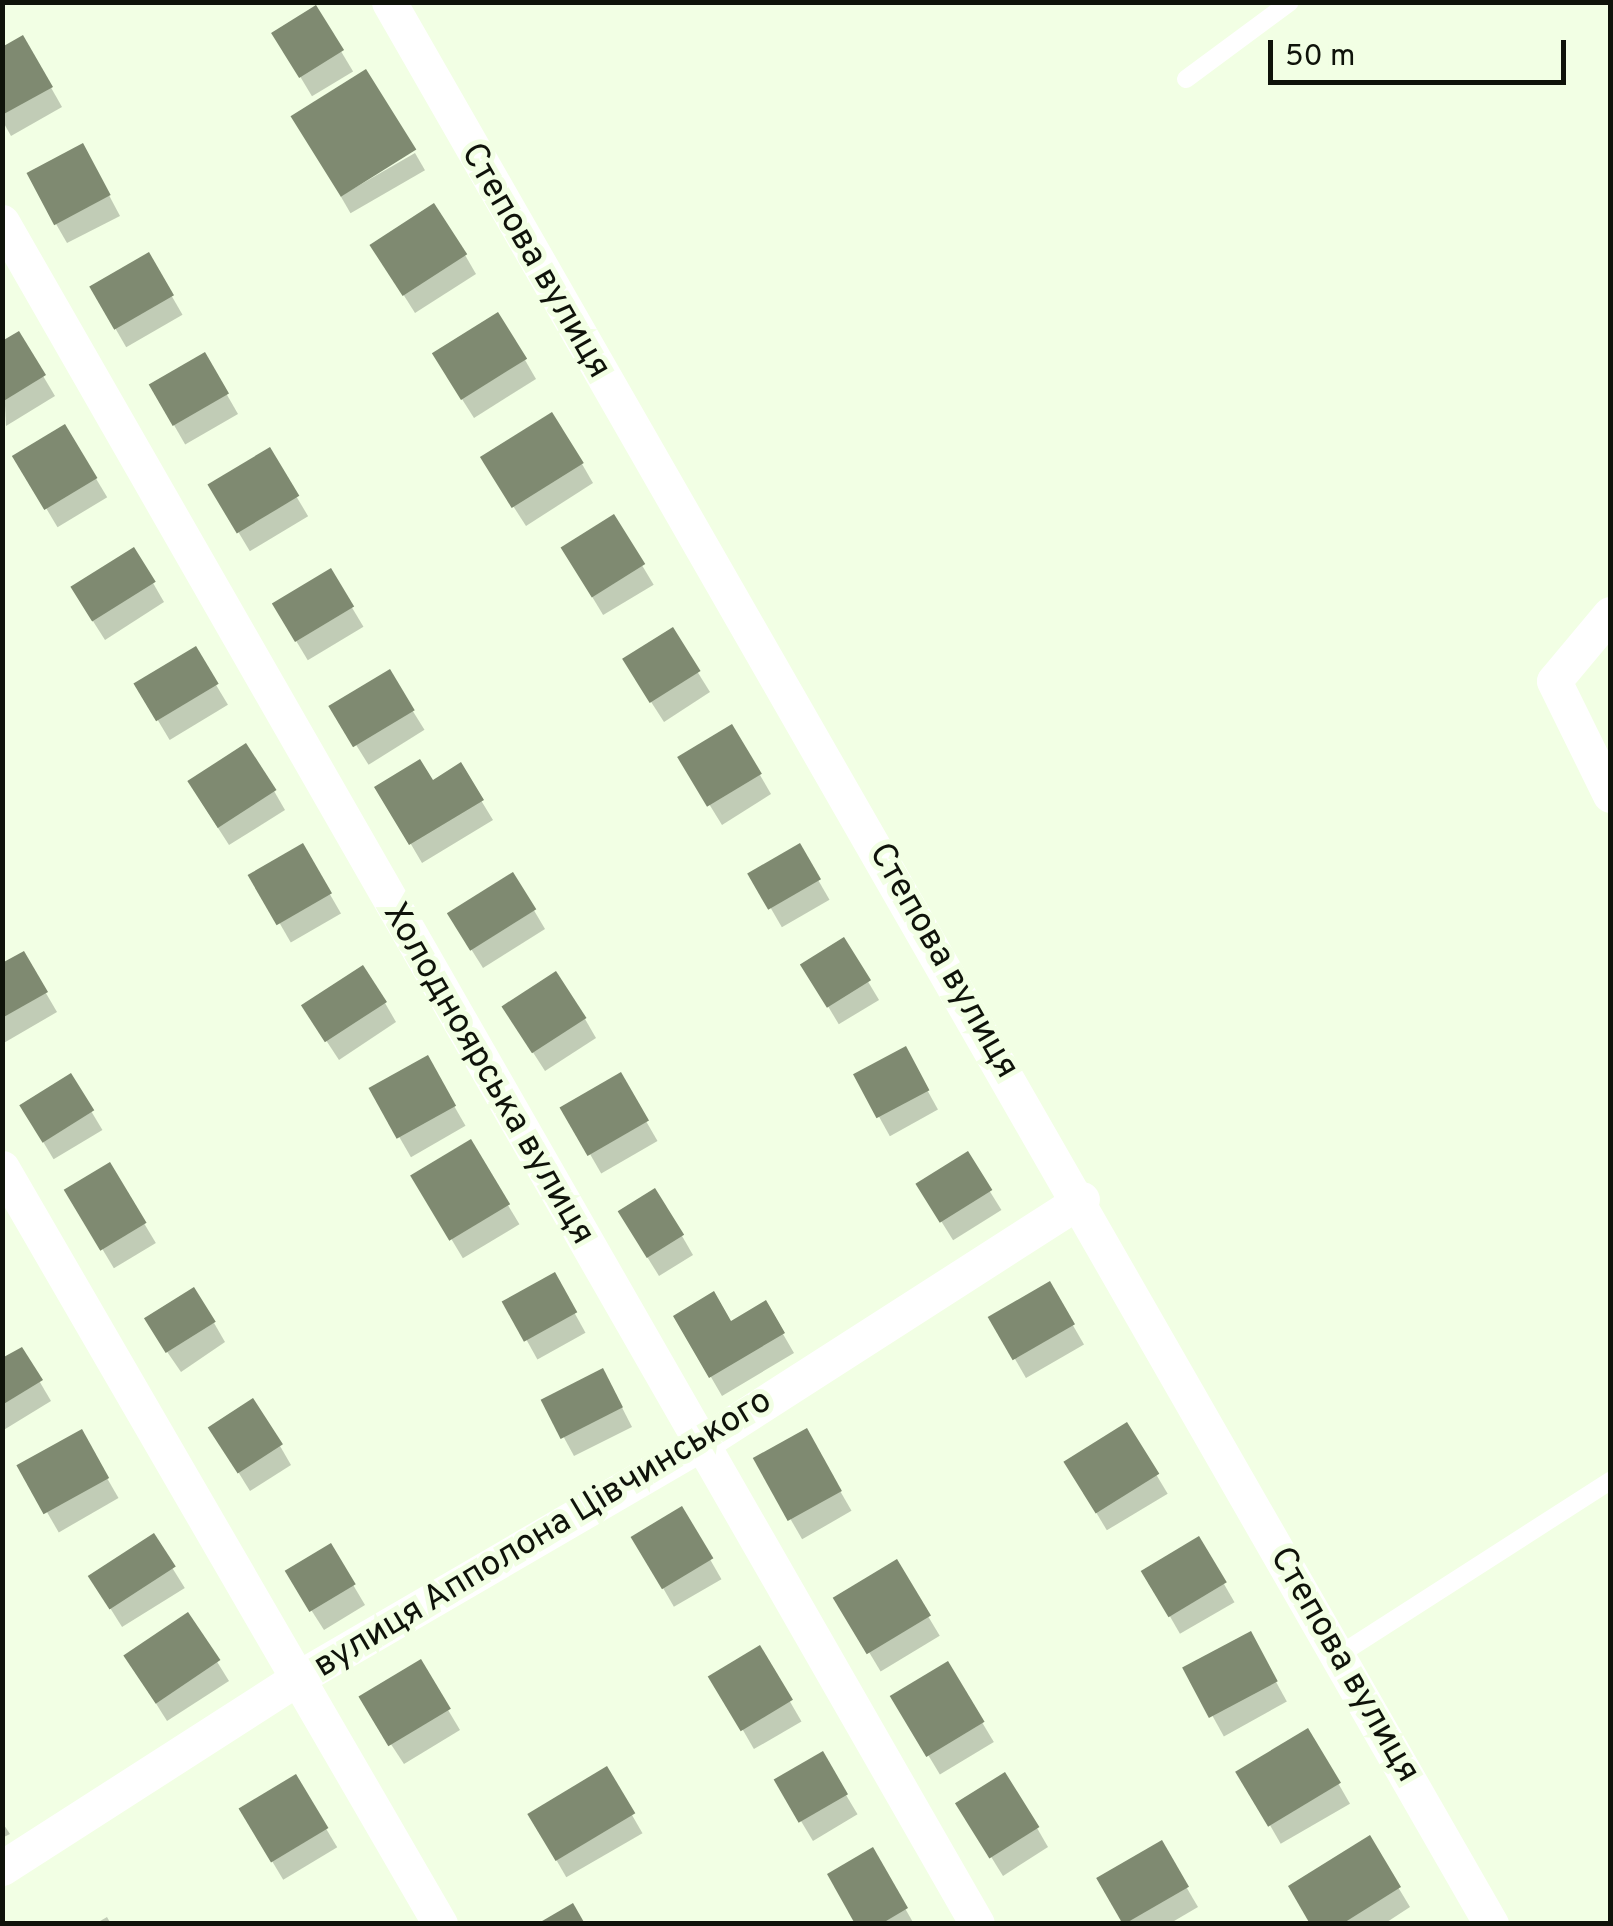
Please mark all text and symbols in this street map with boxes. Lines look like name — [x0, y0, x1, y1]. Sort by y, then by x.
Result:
scale bar — [1273, 20, 1570, 82]
text: 50 m — [1285, 39, 1355, 76]
street label: Степова вулиця — [451, 136, 619, 386]
street label: Степова вулиця — [859, 836, 1027, 1086]
street label: Холодноярська вулиця — [373, 896, 603, 1252]
street label: вулиця Апполона Цівчинського — [306, 1380, 780, 1688]
street label: Степова вулиця — [1260, 1540, 1428, 1790]

